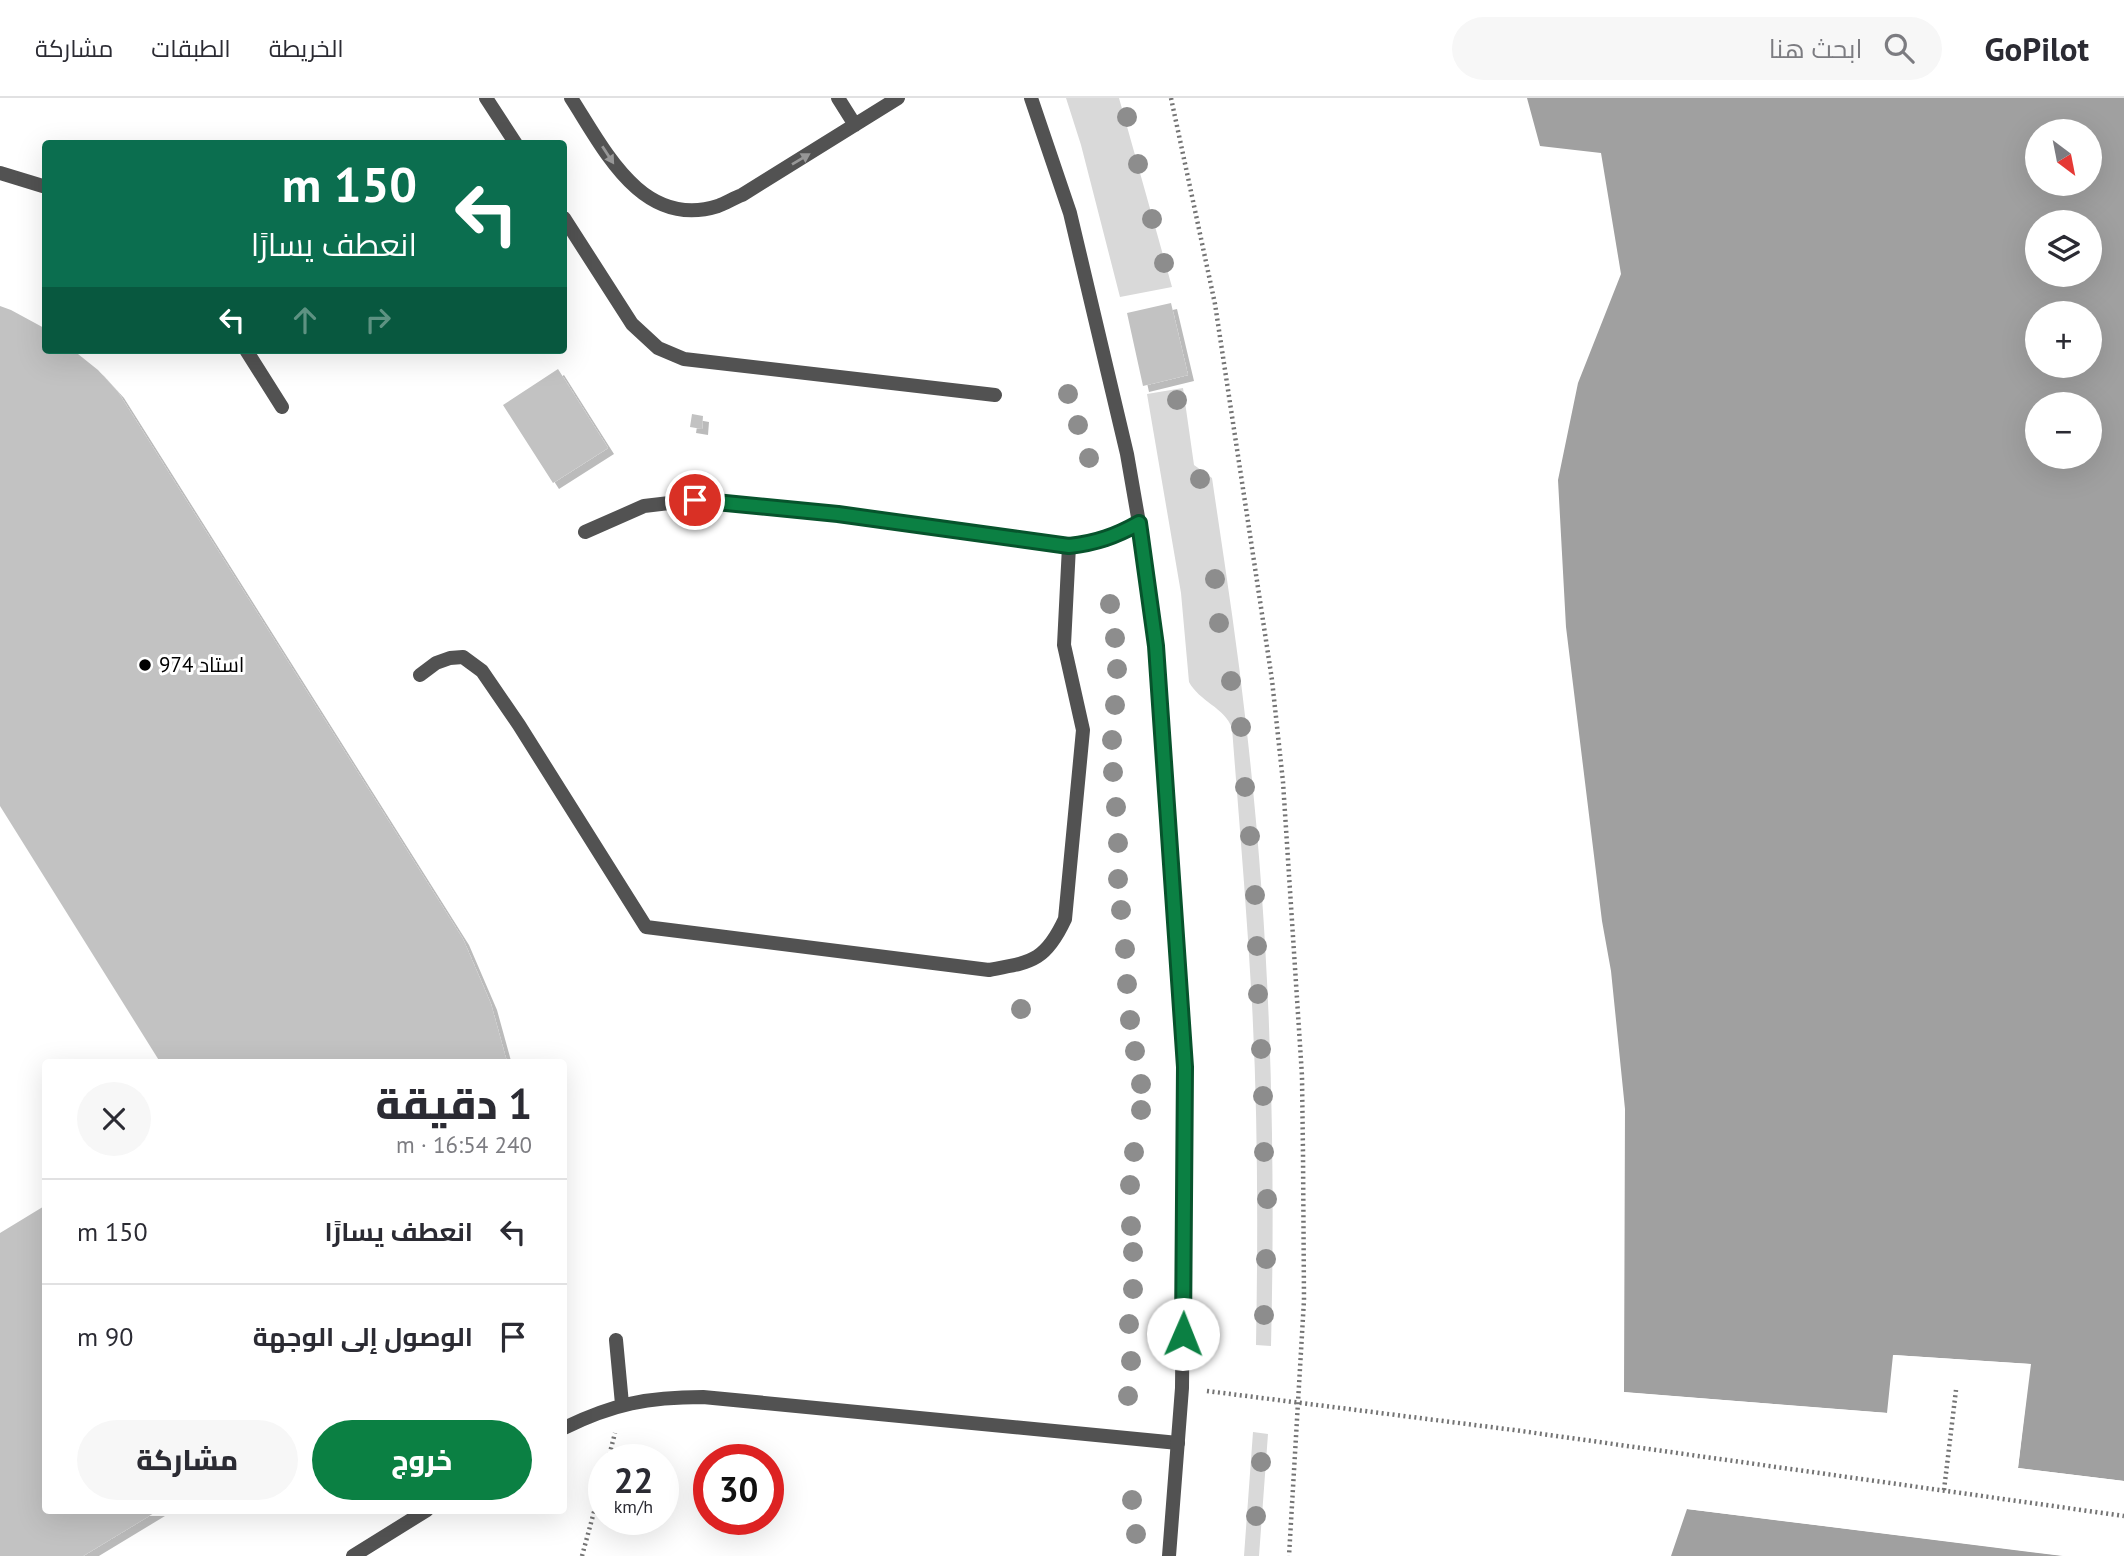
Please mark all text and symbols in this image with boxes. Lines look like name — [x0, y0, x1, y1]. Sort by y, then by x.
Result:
search box — [1452, 17, 1942, 80]
text: GoPilot — [1984, 27, 2089, 70]
icon: search — [1880, 29, 1918, 67]
text: ابحث هنا — [1769, 32, 1862, 65]
text: مشاركة — [35, 33, 113, 64]
text: الطبقات — [151, 33, 231, 64]
text: الخريطة — [269, 33, 344, 64]
north arrow — [2025, 119, 2102, 196]
map controls — [2025, 119, 2102, 469]
one-way arrow — [602, 145, 615, 165]
text: 150 m — [282, 152, 417, 216]
one-way arrow — [792, 152, 811, 165]
icon: left — [441, 168, 532, 259]
button: layers — [2025, 210, 2102, 287]
text: انعطف يسارًا — [251, 223, 417, 265]
icon: left — [213, 301, 251, 339]
icon: ahead — [286, 301, 324, 339]
icon: right — [359, 301, 397, 339]
button: + — [2025, 301, 2102, 378]
button: − — [2025, 392, 2102, 469]
pin — [665, 470, 725, 530]
icon: arrive — [676, 481, 714, 519]
place label: استاد 974 — [159, 651, 244, 678]
marker: استاد 974 — [137, 657, 153, 673]
text: 1 دقيقة — [376, 1076, 532, 1131]
button: close — [77, 1082, 151, 1156]
text: 240 m · 16:54 — [396, 1130, 532, 1159]
icon: left — [494, 1213, 532, 1251]
text: 150 m — [77, 1215, 148, 1248]
text: انعطف يسارًا — [325, 1215, 473, 1248]
position arrow — [1146, 1297, 1220, 1371]
icon: arrive — [494, 1318, 532, 1356]
text: 90 m — [77, 1320, 133, 1353]
text: الوصول إلى الوجهة — [253, 1320, 473, 1353]
button: مشاركة — [77, 1420, 298, 1500]
button: خروج — [312, 1420, 532, 1500]
speed limit sign: 30 — [693, 1444, 784, 1535]
text: 22 — [614, 1457, 653, 1503]
text: km/h — [614, 1495, 653, 1518]

